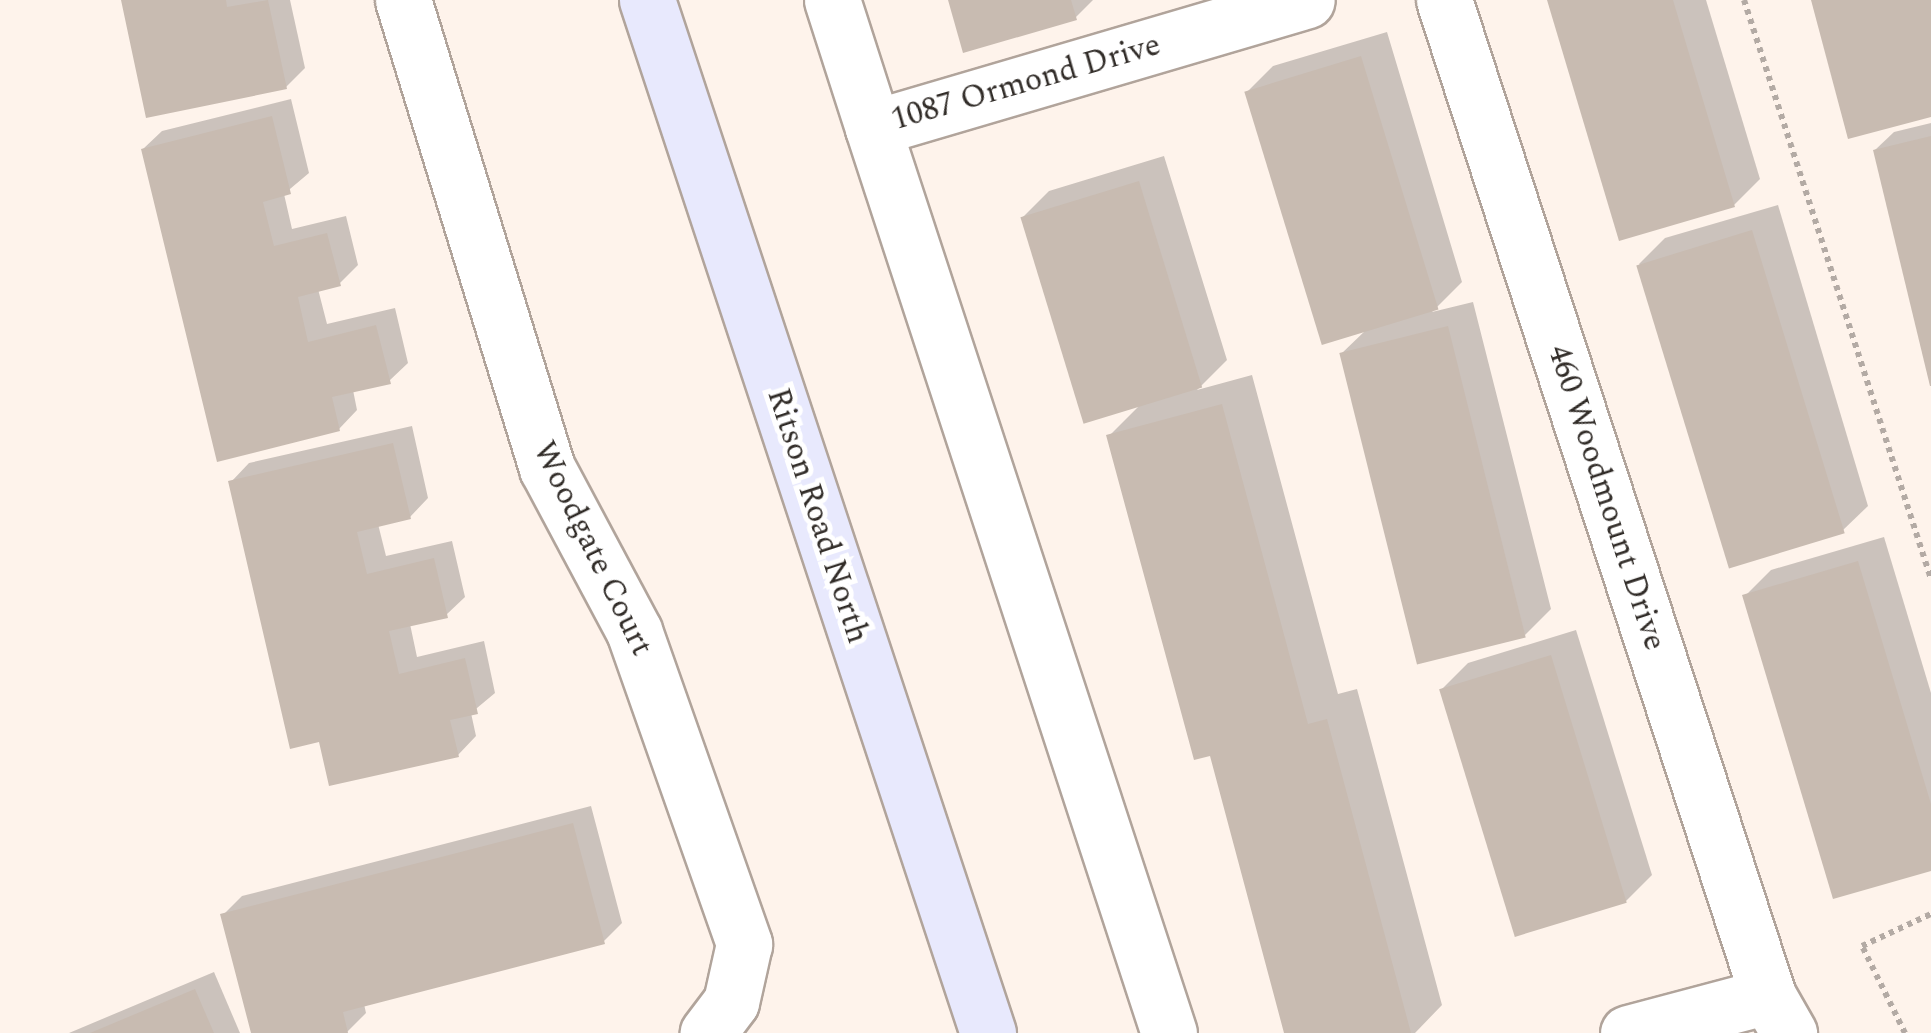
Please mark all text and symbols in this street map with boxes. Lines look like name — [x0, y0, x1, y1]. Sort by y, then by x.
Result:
street label: 1087 Ormond Drive — [887, 26, 1165, 140]
street label: 460 Woodmount Drive — [1539, 341, 1673, 655]
street label: Ritson Road North — [758, 384, 876, 648]
street label: Woodgate Court — [524, 436, 660, 662]

